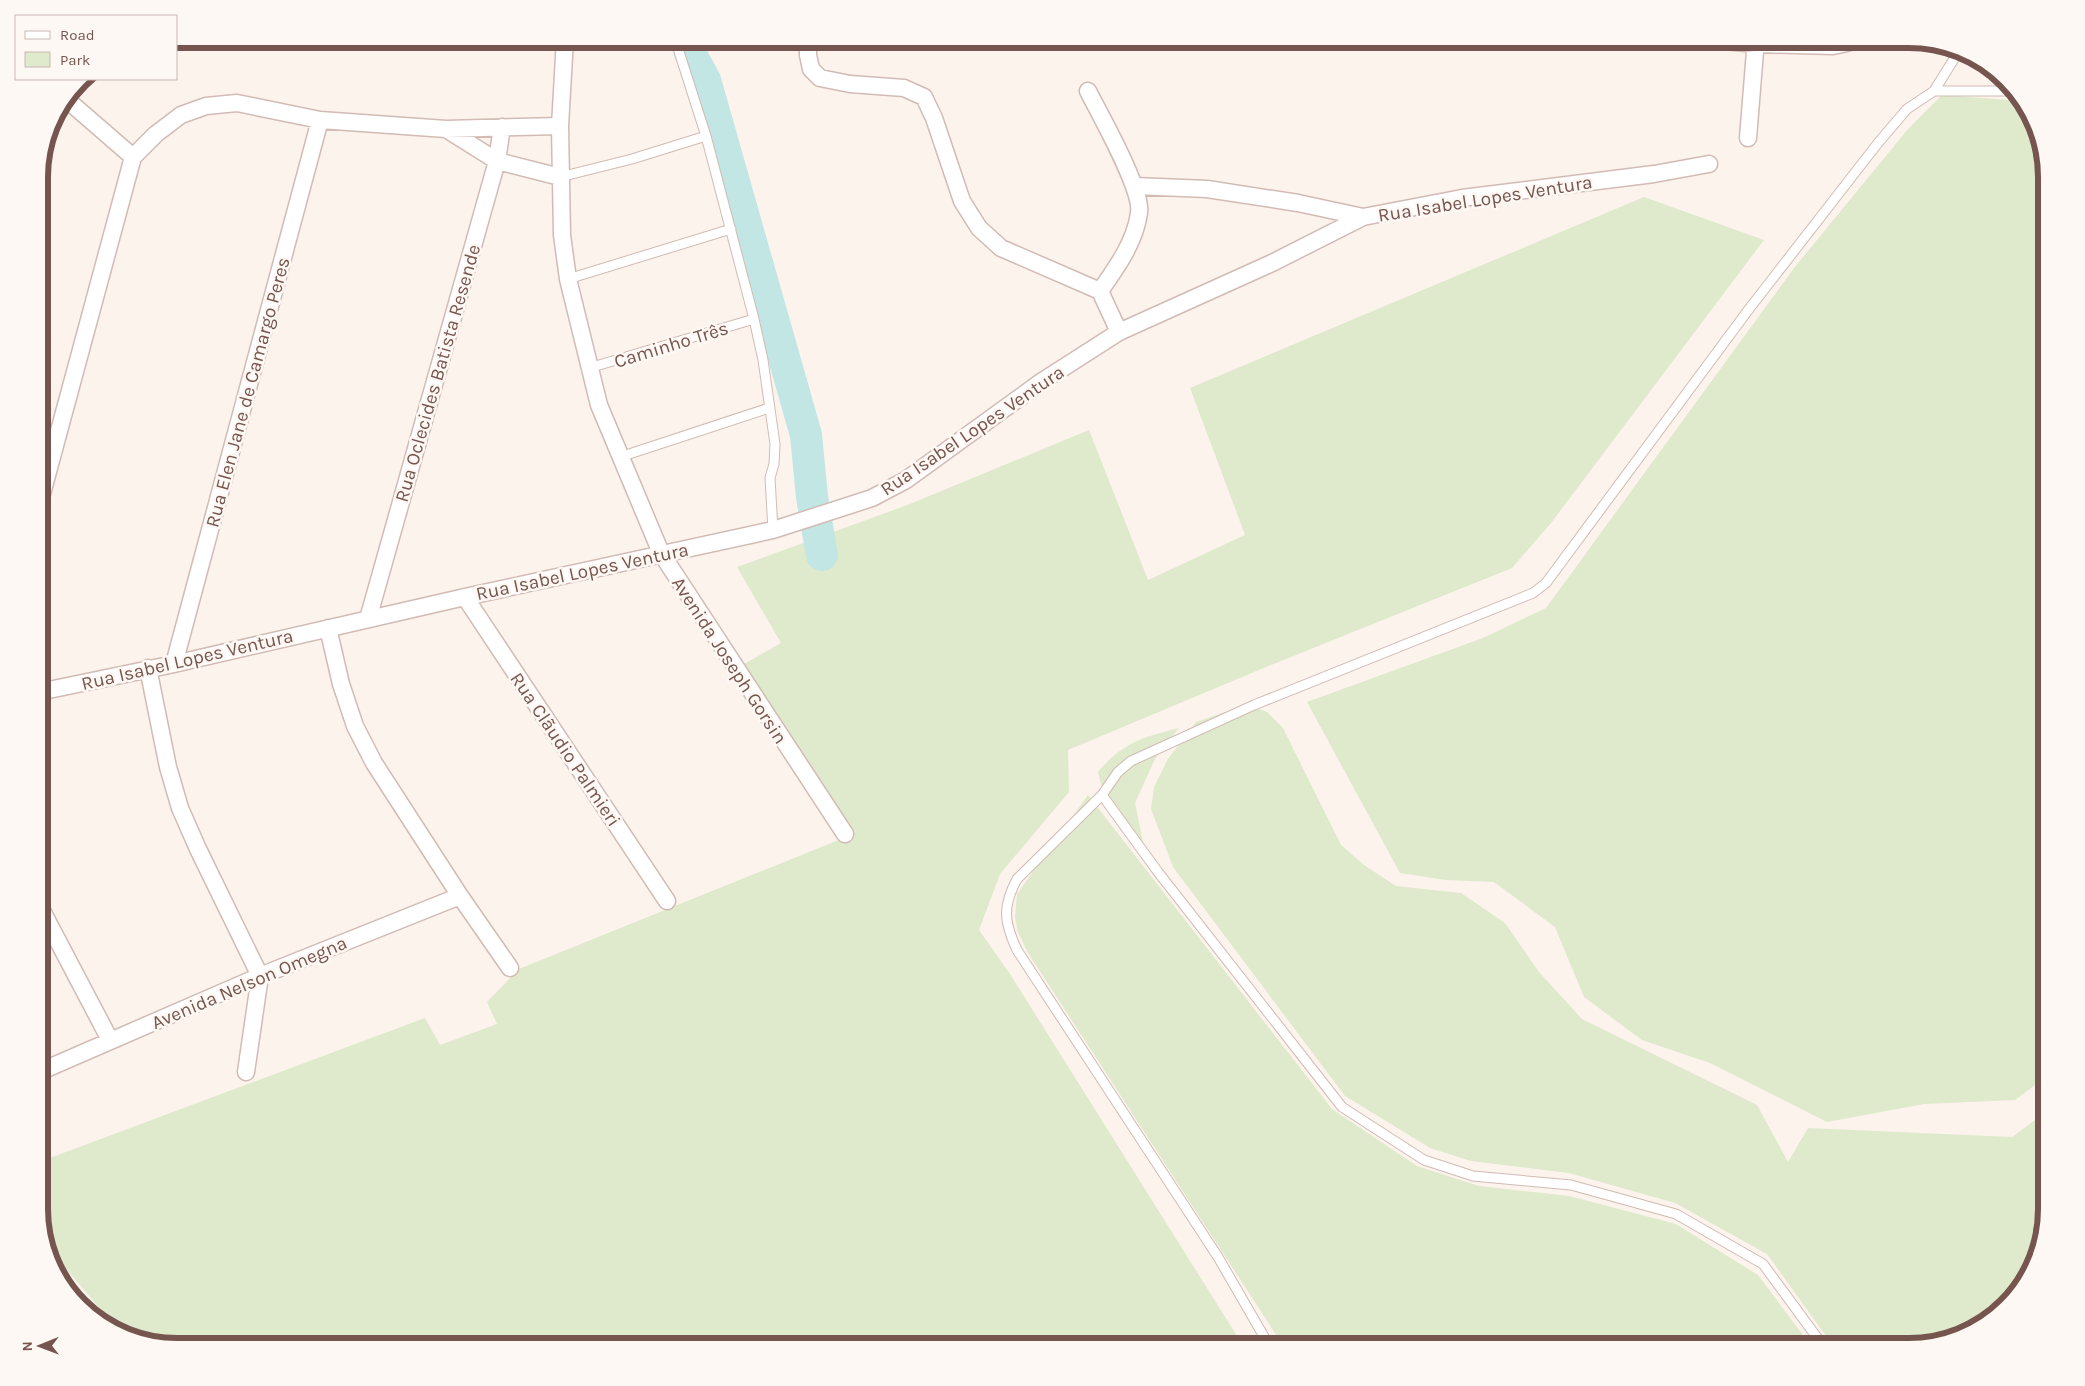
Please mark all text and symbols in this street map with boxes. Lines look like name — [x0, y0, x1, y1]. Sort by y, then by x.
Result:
legend — [15, 15, 178, 80]
text: Road — [60, 26, 95, 44]
text: Park — [60, 51, 90, 69]
street label: Rua Isabel Lopes Ventura — [1376, 171, 1594, 227]
street label: Rua Oclecides Batista Resende — [391, 242, 485, 505]
street label: Rua Elen Jane de Camargo Peres — [201, 255, 295, 530]
street label: Caminho Três — [612, 317, 731, 373]
street label: Rua Isabel Lopes Ventura — [877, 361, 1069, 501]
street label: Rua Isabel Lopes Ventura — [474, 539, 690, 605]
street label: Avenida Joseph Gorsin — [667, 573, 791, 748]
street label: Rua Isabel Lopes Ventura — [79, 625, 295, 695]
street label: Rua Clãudio Palmieri — [505, 668, 625, 831]
street label: Avenida Nelson Omegna — [148, 932, 350, 1034]
north arrow — [15, 1321, 65, 1371]
text: N — [19, 1341, 36, 1351]

